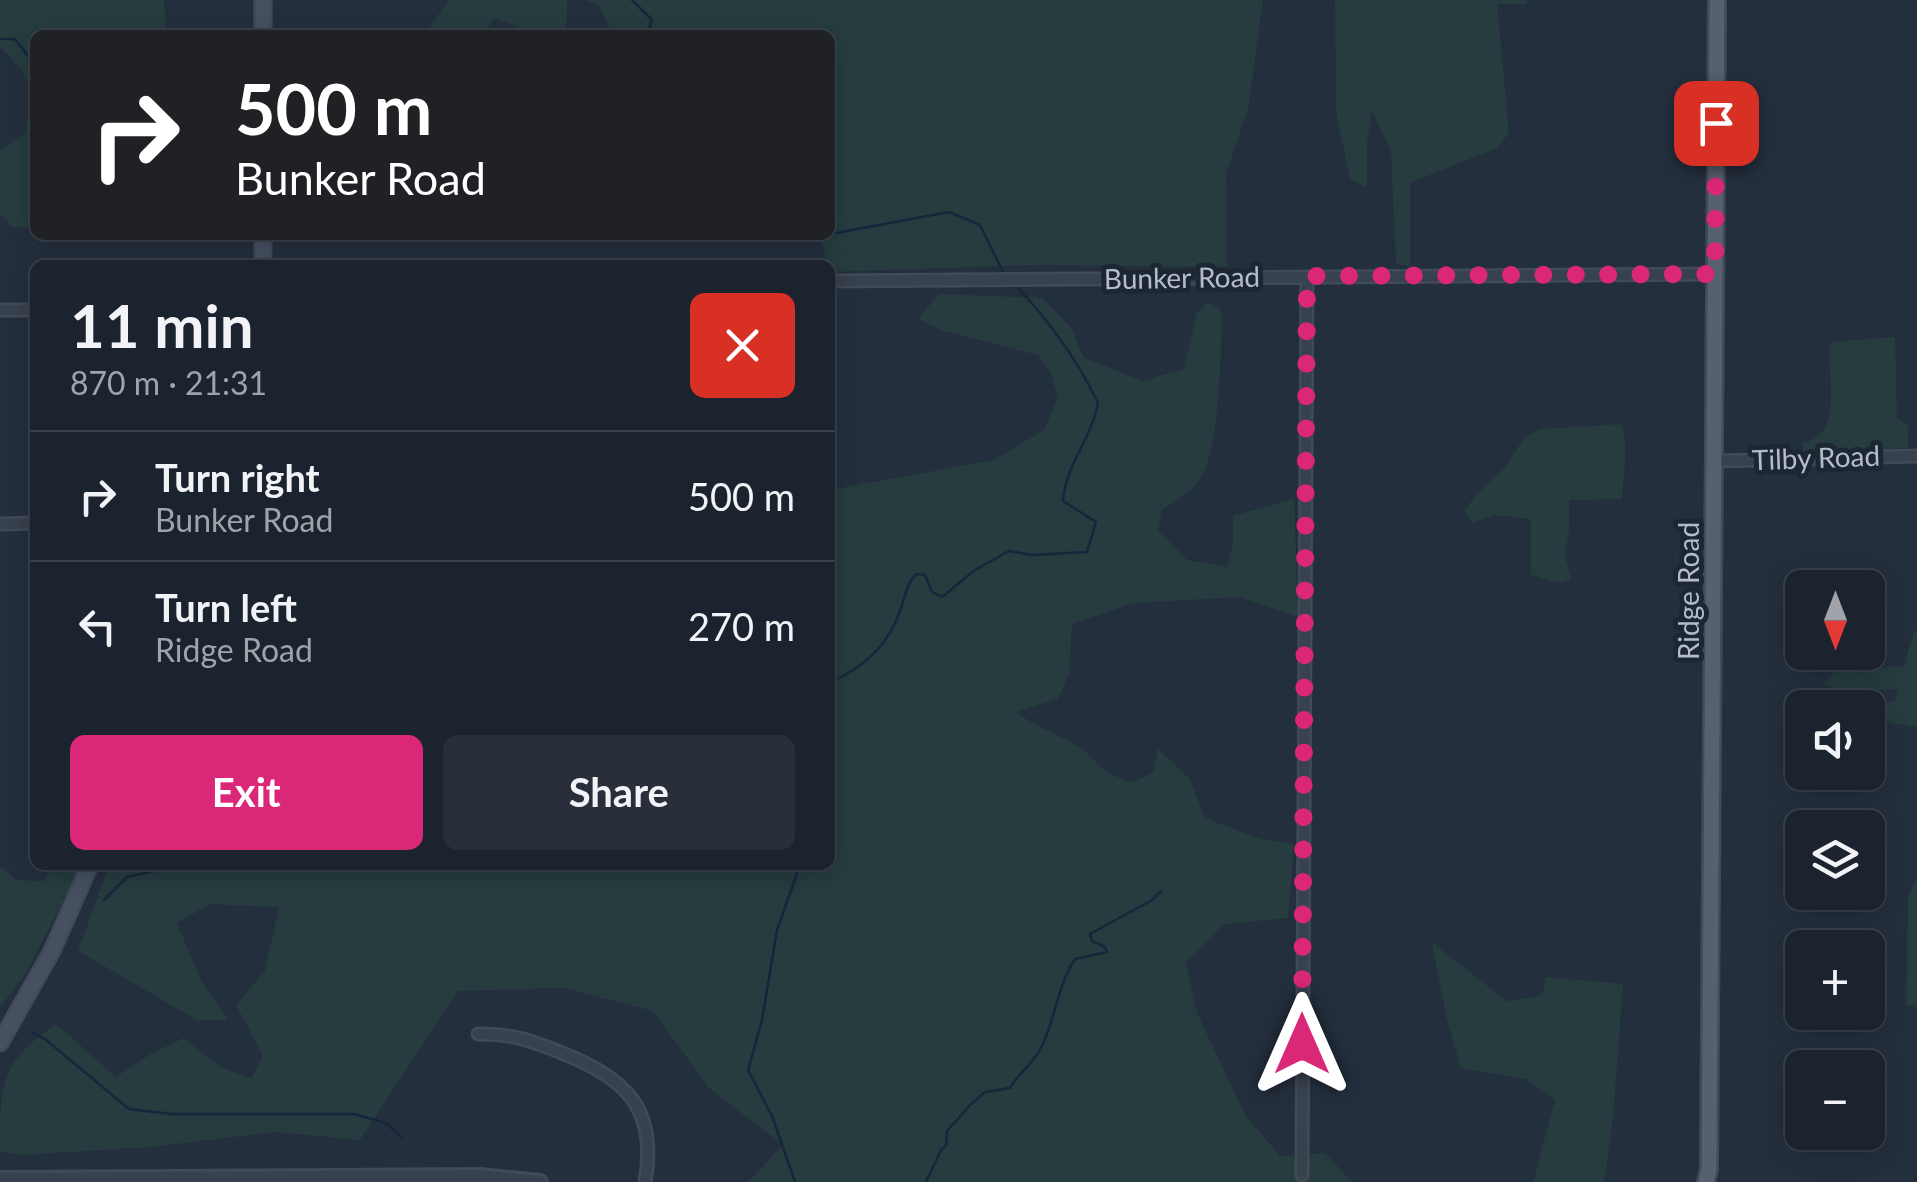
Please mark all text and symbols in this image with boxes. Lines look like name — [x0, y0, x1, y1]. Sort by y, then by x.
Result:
text: 500 m — [235, 66, 432, 150]
icon: right — [70, 70, 200, 200]
pin — [1674, 81, 1759, 166]
icon: arrive — [1689, 96, 1744, 151]
text: Bunker Road — [235, 151, 486, 205]
street label: Bunker Road — [1104, 259, 1260, 295]
text: 11 min — [70, 289, 254, 361]
button: close — [690, 293, 795, 398]
text: 870 m · 21:31 — [70, 363, 267, 402]
street label: Tilby Road — [1751, 438, 1881, 476]
text: Turn right — [155, 454, 320, 500]
icon: right — [70, 469, 125, 524]
text: 500 m — [688, 473, 795, 519]
text: Bunker Road — [155, 500, 333, 539]
street label: Ridge Road — [1671, 522, 1705, 660]
north arrow — [1785, 570, 1885, 670]
map controls — [1785, 570, 1885, 1150]
text: Turn left — [155, 584, 297, 630]
icon: left — [70, 599, 125, 654]
text: 270 m — [688, 603, 795, 649]
text: Ridge Road — [155, 630, 313, 669]
button: sound — [1785, 690, 1885, 790]
button: Exit — [70, 735, 423, 850]
button: Share — [443, 735, 795, 850]
button: layers — [1785, 810, 1885, 910]
button: + — [1785, 930, 1885, 1030]
position arrow — [1250, 992, 1354, 1096]
button: − — [1785, 1050, 1885, 1150]

